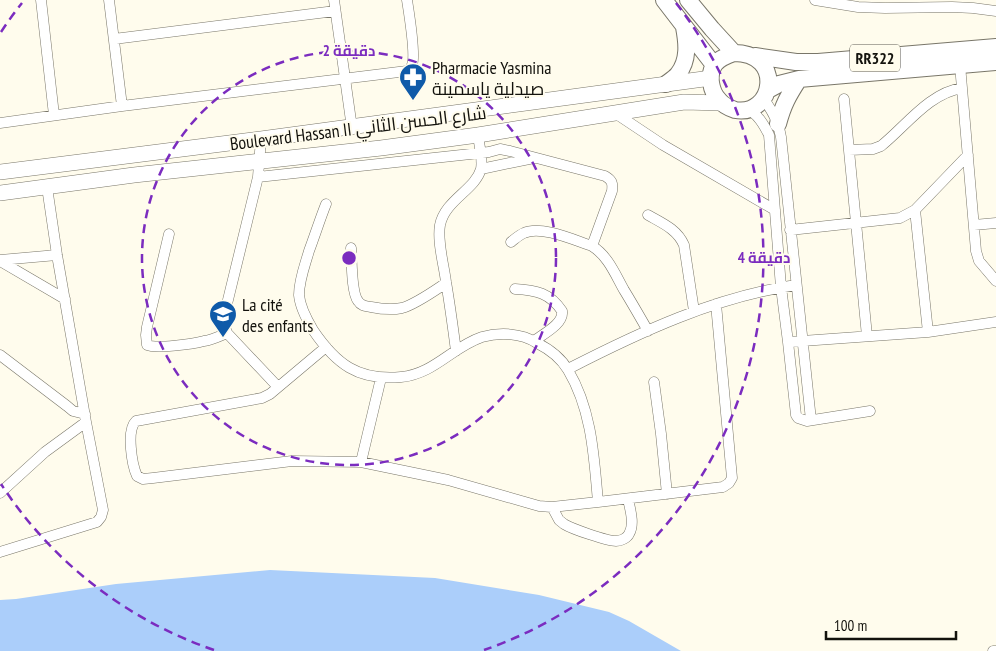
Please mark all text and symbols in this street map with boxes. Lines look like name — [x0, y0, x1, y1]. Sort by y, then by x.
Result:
text: 2 دقيقة — [323, 41, 375, 60]
road number: RR322 — [850, 44, 900, 72]
place label: Pharmacie Yasmina صيدلية ياسمينة — [432, 56, 551, 100]
pharmacy icon: Pharmacie Yasmina صيدلية ياسمينة — [398, 62, 428, 101]
street label: Boulevard Hassan II شارع الحسن الثاني — [228, 101, 488, 158]
text: 4 دقيقة — [738, 248, 790, 267]
centre of rings — [340, 249, 358, 267]
place label: La cité des enfants — [242, 293, 313, 337]
school or university icon: La cité des enfants — [208, 299, 238, 338]
scale bar — [826, 608, 956, 640]
text: 100 m — [834, 616, 867, 635]

